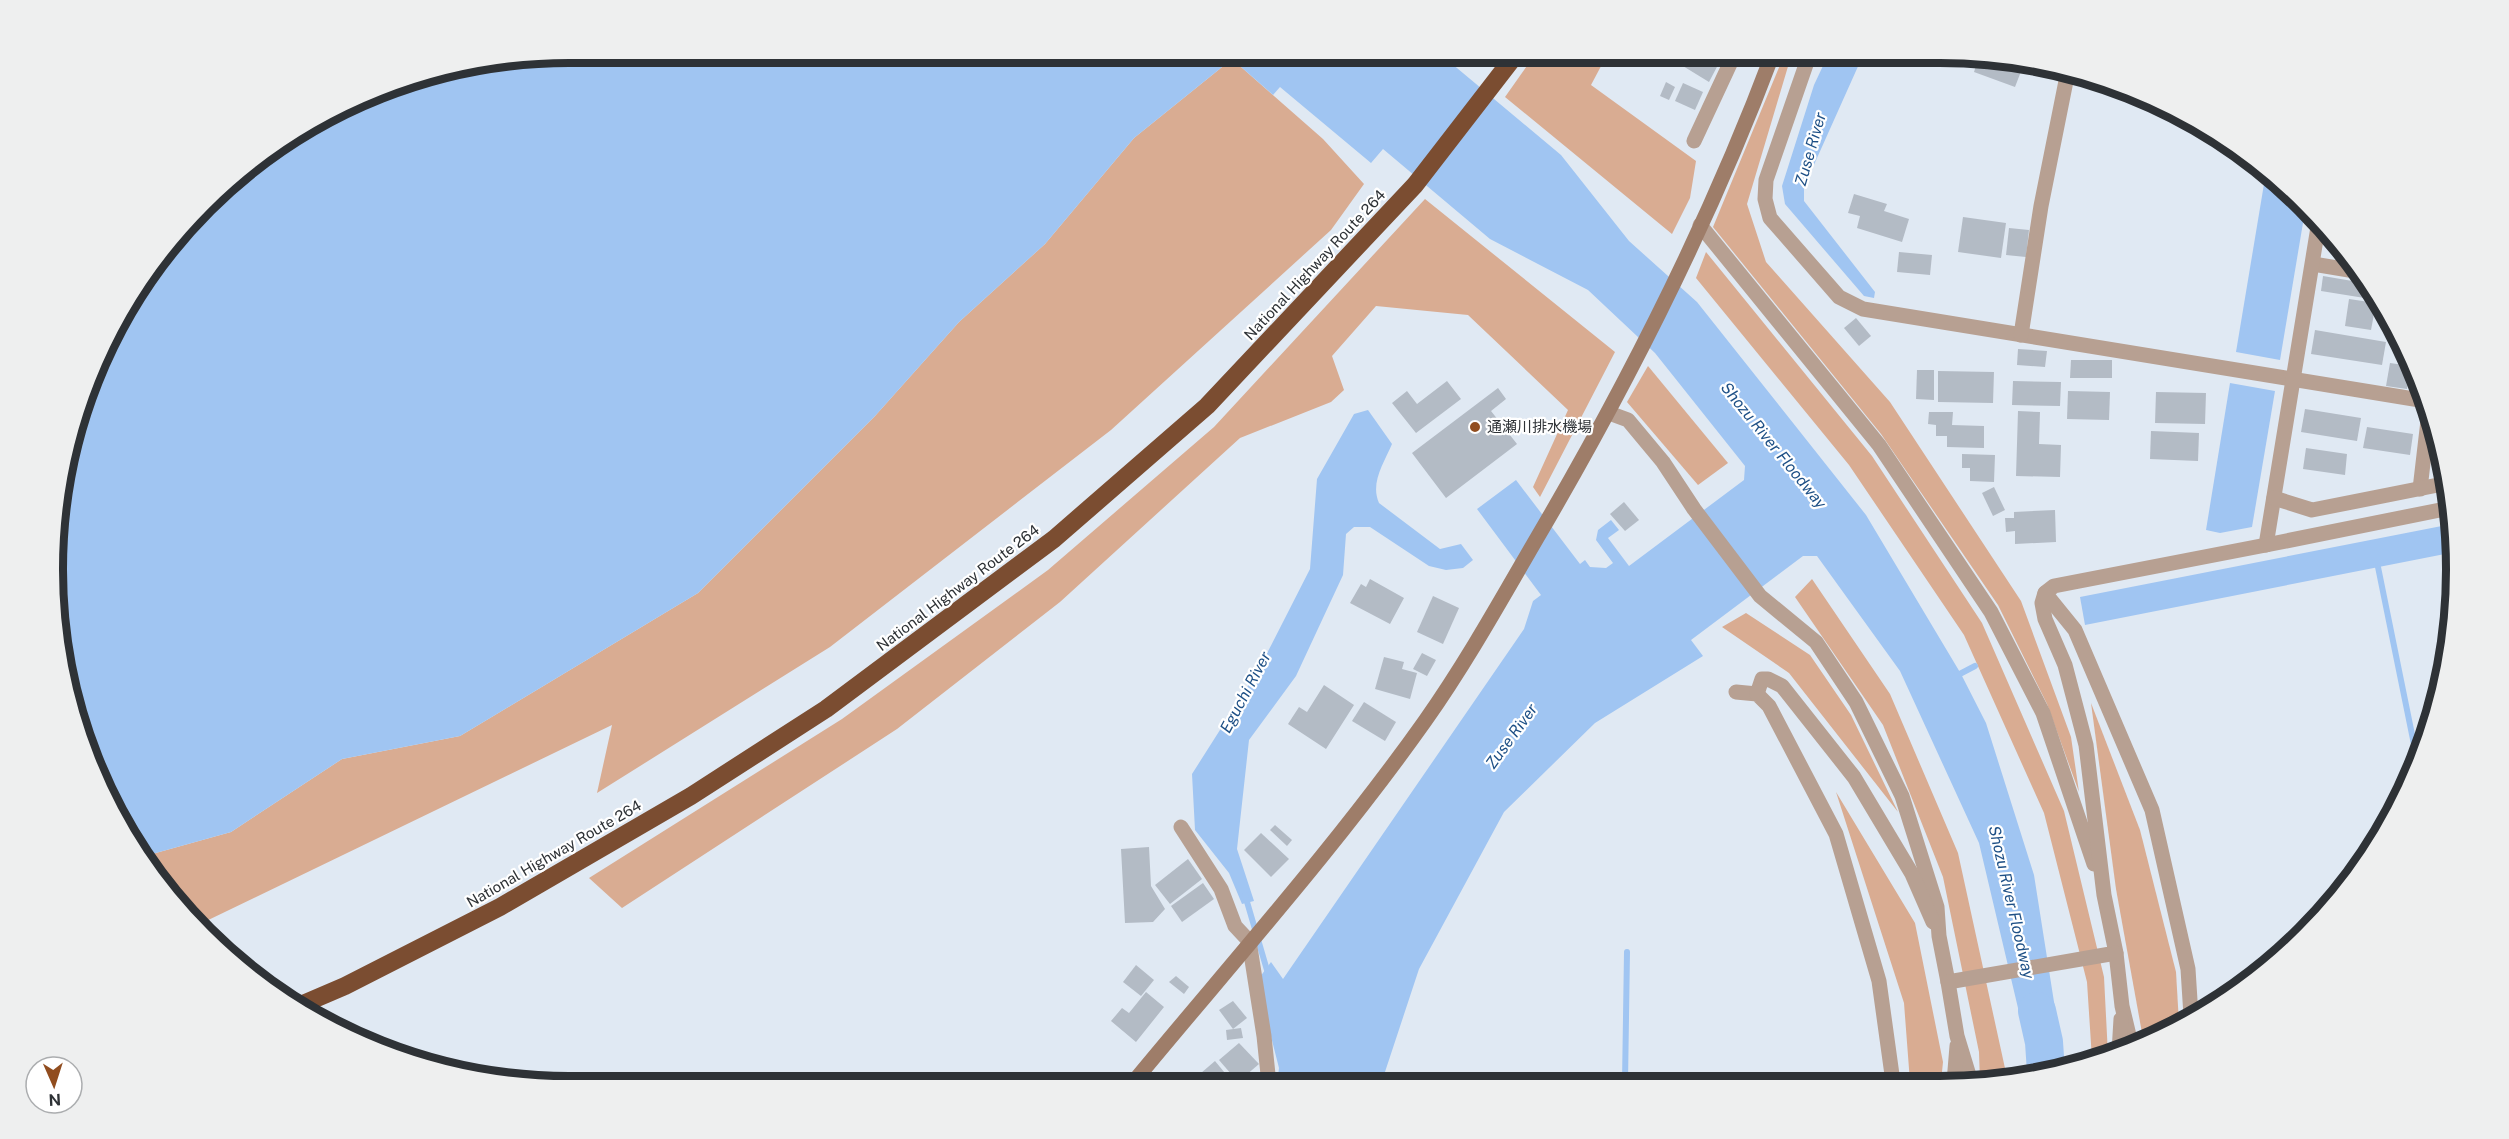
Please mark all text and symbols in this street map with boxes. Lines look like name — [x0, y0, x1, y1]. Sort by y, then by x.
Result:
water label: Zuse River — [1791, 109, 1830, 188]
street label: National Highway Route 264 — [1241, 186, 1389, 343]
water label: Shozu River Floodway — [1717, 378, 1831, 513]
place label: 通瀬川排水機場 — [1487, 418, 1592, 435]
marker: 通瀬川排水機場 — [1468, 420, 1482, 434]
street label: National Highway Route 264 — [873, 521, 1042, 654]
water label: Eguchi River — [1216, 647, 1275, 736]
water label: Zuse River — [1481, 699, 1542, 772]
street label: National Highway Route 264 — [463, 796, 644, 911]
water label: Shozu River Floodway — [1985, 824, 2039, 982]
north arrow — [24, 1055, 84, 1115]
text: N — [48, 1090, 62, 1109]

